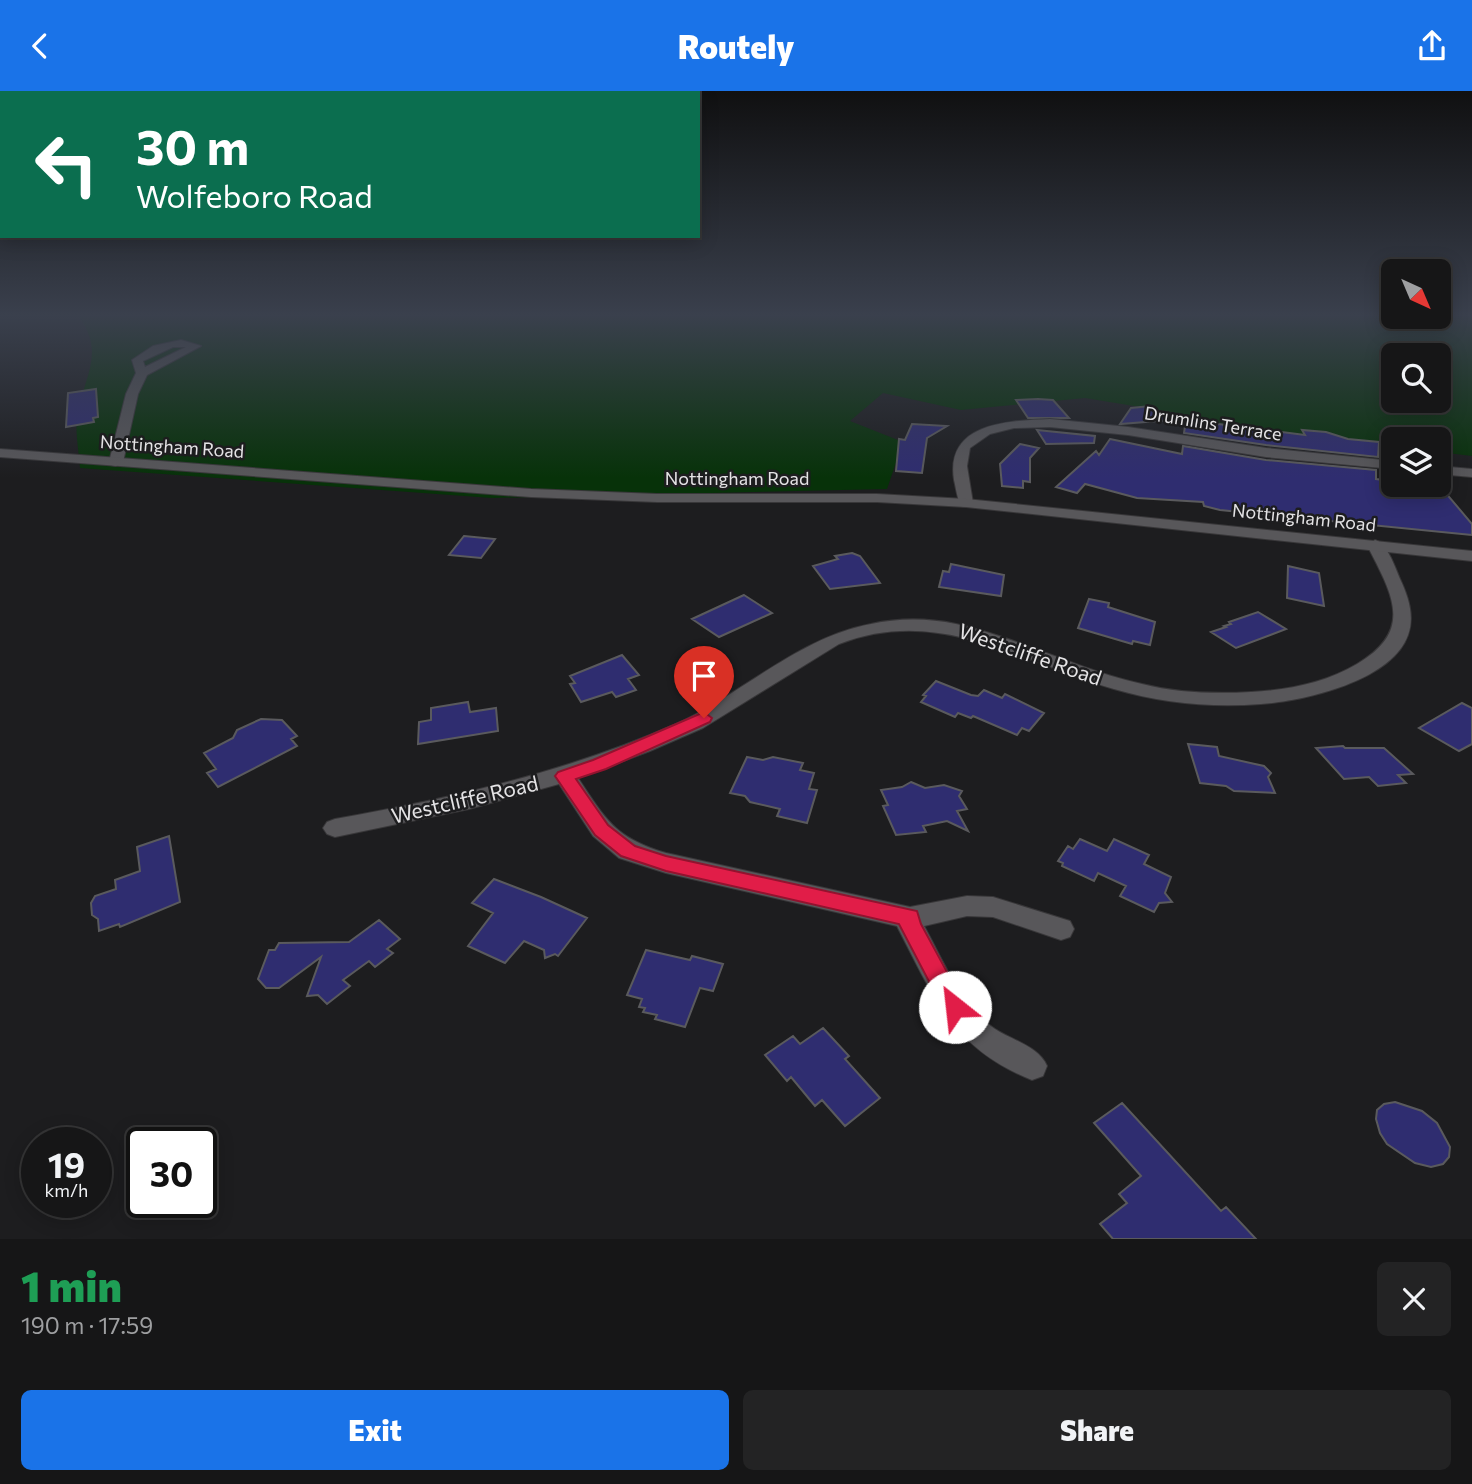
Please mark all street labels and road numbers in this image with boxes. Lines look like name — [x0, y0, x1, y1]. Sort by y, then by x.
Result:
street label: Drumlins Terrace — [1143, 401, 1284, 445]
street label: Nottingham Road — [99, 430, 245, 462]
street label: Nottingham Road — [665, 467, 809, 489]
street label: Nottingham Road — [1231, 499, 1377, 536]
street label: Westcliffe Road — [956, 617, 1105, 690]
street label: Westcliffe Road — [389, 770, 540, 828]

